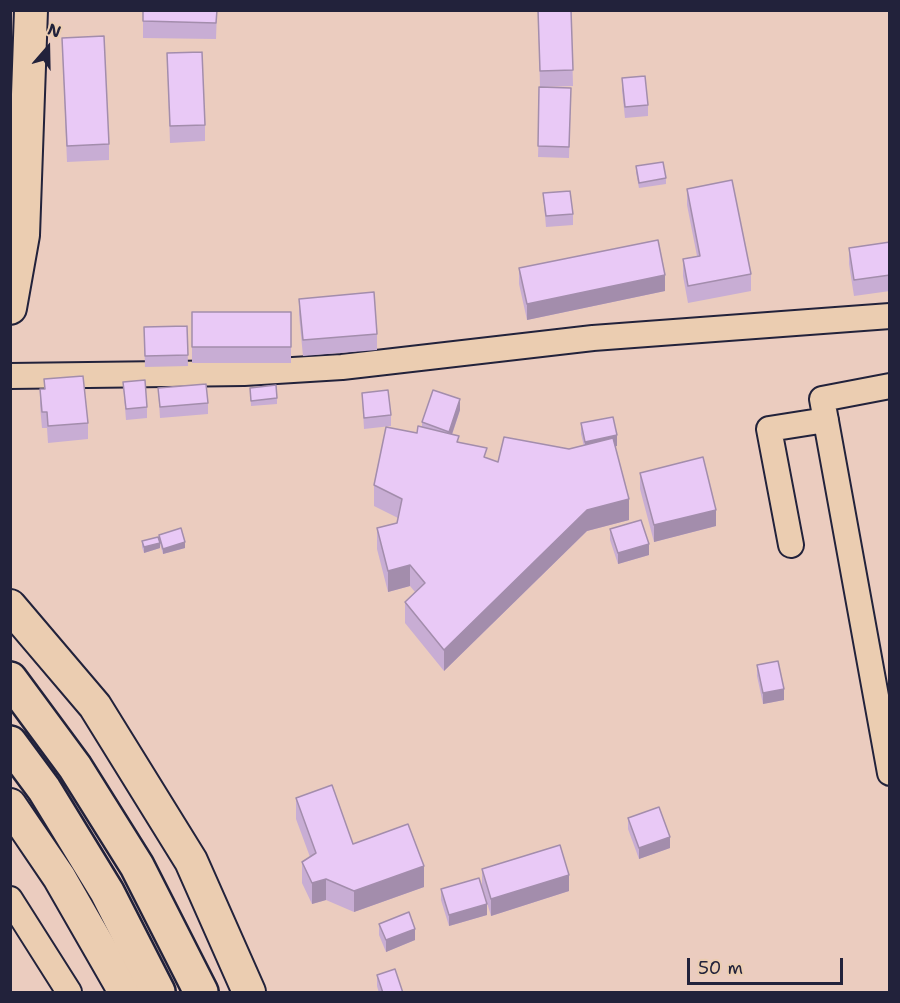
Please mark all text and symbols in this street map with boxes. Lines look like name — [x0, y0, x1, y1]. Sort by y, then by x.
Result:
north arrow — [18, 18, 78, 78]
text: N — [45, 19, 64, 43]
scale bar — [690, 946, 846, 984]
text: 50 m — [698, 956, 743, 980]

